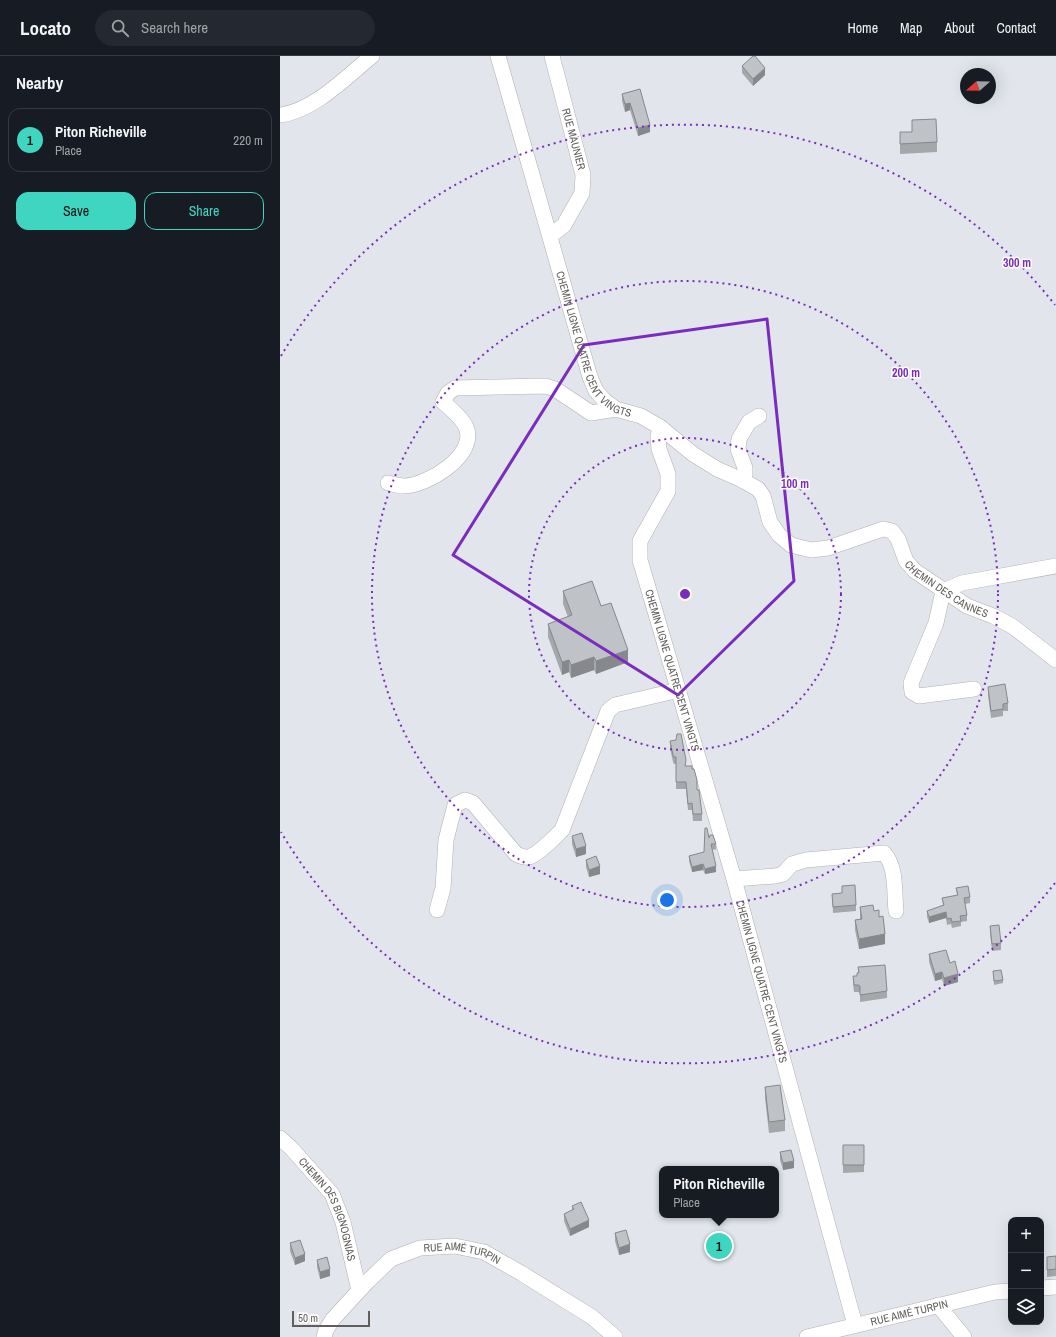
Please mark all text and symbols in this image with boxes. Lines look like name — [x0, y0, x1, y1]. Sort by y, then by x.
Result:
search box — [95, 10, 375, 46]
text: Locato — [20, 15, 71, 41]
icon: search — [109, 17, 131, 39]
text: Search here — [141, 17, 208, 38]
text: Home — [847, 19, 878, 37]
text: Map — [900, 19, 922, 37]
text: About — [944, 19, 974, 37]
text: Contact — [996, 19, 1036, 37]
north arrow — [960, 68, 996, 104]
text: Nearby — [16, 71, 63, 94]
street label: RUE MAUNIER — [559, 107, 589, 172]
text: Piton Richeville — [55, 121, 147, 142]
text: 1 — [27, 132, 33, 149]
text: 220 m — [233, 132, 263, 149]
text: Place — [55, 142, 82, 159]
button: Save — [16, 192, 136, 230]
button: Share — [144, 192, 264, 230]
text: 300 m — [1003, 255, 1031, 271]
street label: CHEMIN LIGNE QUATRE CENT VINGTS — [553, 269, 633, 420]
text: 200 m — [892, 365, 920, 381]
text: 100 m — [781, 476, 809, 492]
street label: CHEMIN DES CANNES — [902, 557, 990, 620]
centre of rings — [678, 587, 692, 601]
street label: CHEMIN LIGNE QUATRE CENT VINGTS — [642, 588, 703, 753]
your location — [657, 890, 677, 910]
street label: CHEMIN LIGNE QUATRE CENT VINGTS — [733, 899, 791, 1064]
street label: CHEMIN DES BIGNOGNIAS — [296, 1154, 359, 1262]
popup — [659, 1166, 779, 1218]
text: Piton Richeville — [673, 1173, 765, 1194]
text: Place — [673, 1194, 700, 1211]
map controls — [1008, 1217, 1044, 1325]
button: + — [1008, 1217, 1044, 1253]
pin: 1 — [706, 1231, 732, 1261]
street label: RUE AIMÉ TURPIN — [423, 1239, 503, 1267]
button: − — [1008, 1253, 1044, 1289]
button: layers — [1008, 1289, 1044, 1325]
street label: RUE AIMÉ TURPIN — [869, 1297, 949, 1329]
scale bar — [292, 1309, 370, 1328]
text: 50 m — [298, 1311, 318, 1325]

